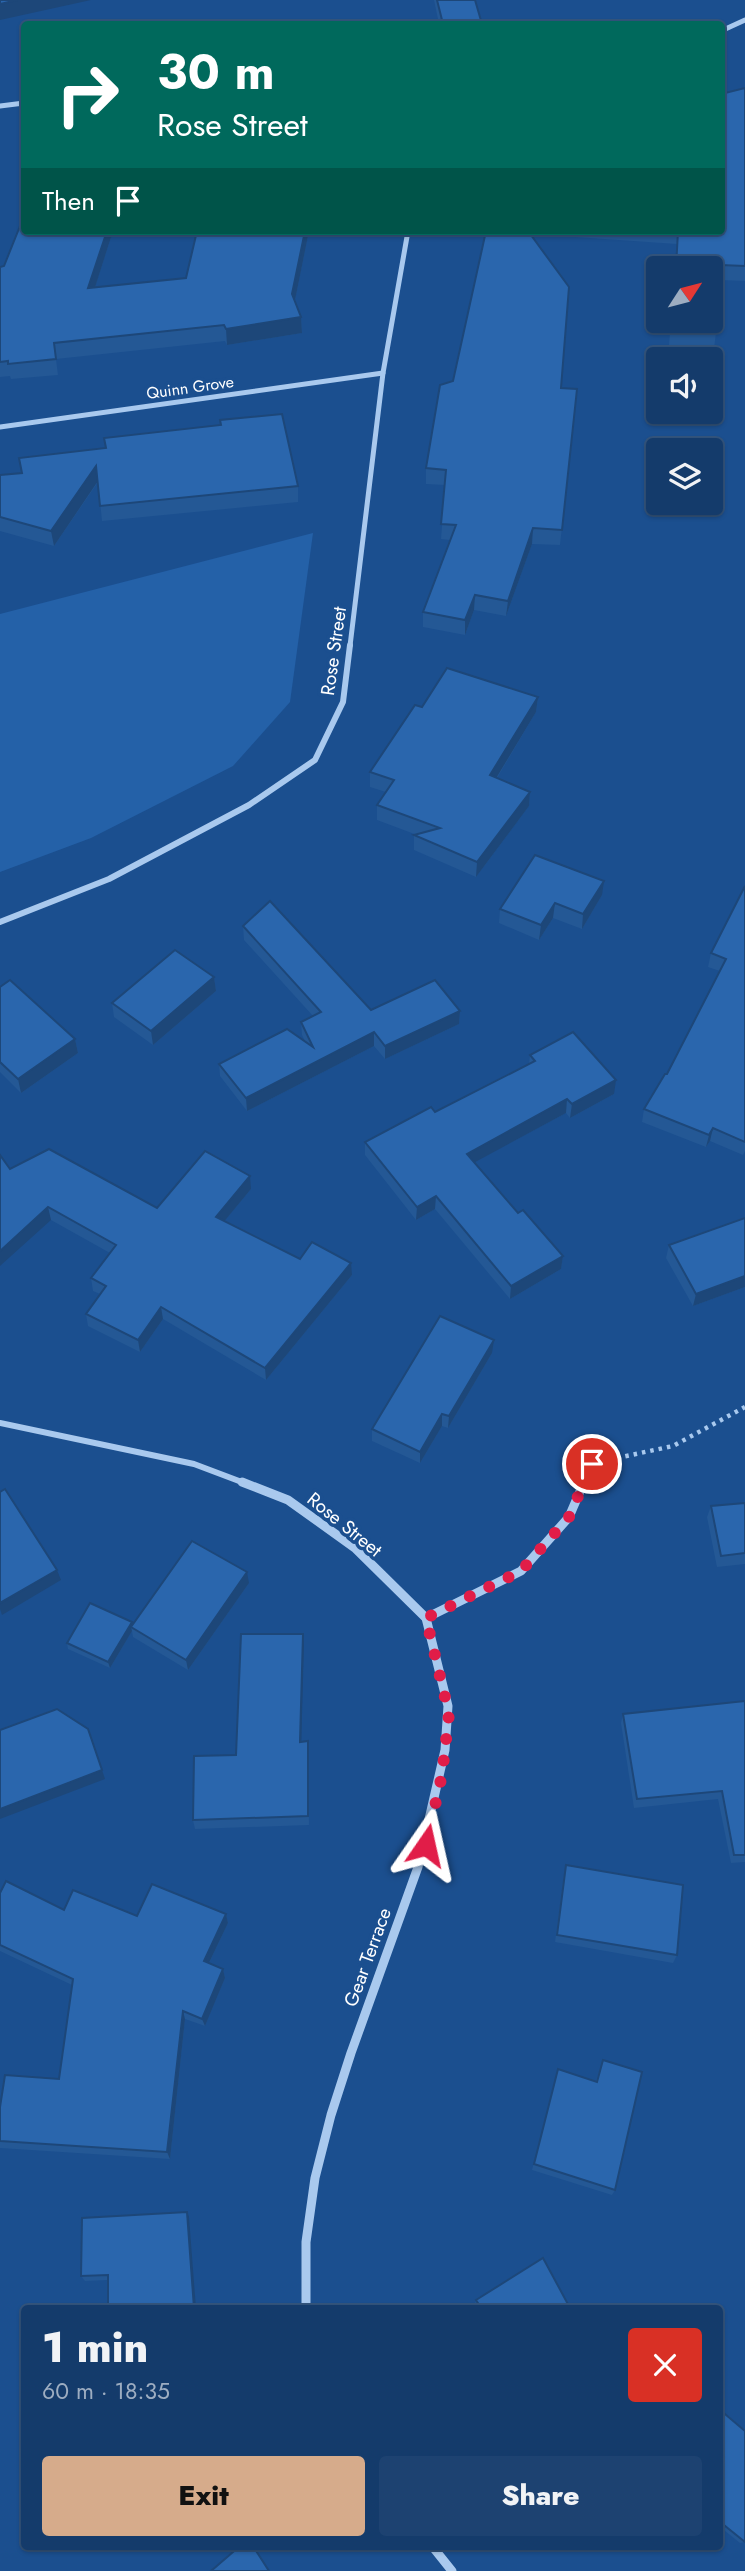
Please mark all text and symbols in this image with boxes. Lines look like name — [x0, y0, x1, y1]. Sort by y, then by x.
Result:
text: 30 m — [157, 37, 275, 107]
icon: right — [42, 49, 133, 140]
text: Rose Street — [157, 102, 308, 148]
text: Then — [42, 182, 95, 220]
icon: arrive — [109, 182, 147, 220]
north arrow — [646, 256, 723, 332]
map controls — [646, 256, 723, 515]
button: sound — [646, 347, 723, 424]
street label: Quinn Grove — [145, 370, 235, 405]
button: layers — [646, 438, 723, 515]
street label: Rose Street — [314, 604, 353, 697]
pin — [562, 1434, 622, 1494]
icon: arrive — [573, 1445, 611, 1483]
street label: Rose Street — [301, 1486, 388, 1563]
position arrow — [389, 1808, 463, 1882]
street label: Gear Terrace — [337, 1904, 398, 2010]
text: 1 min — [42, 2317, 148, 2378]
button: close — [628, 2328, 702, 2402]
text: 60 m · 18:35 — [42, 2374, 170, 2408]
button: Exit — [42, 2456, 365, 2536]
button: Share — [379, 2456, 702, 2536]

